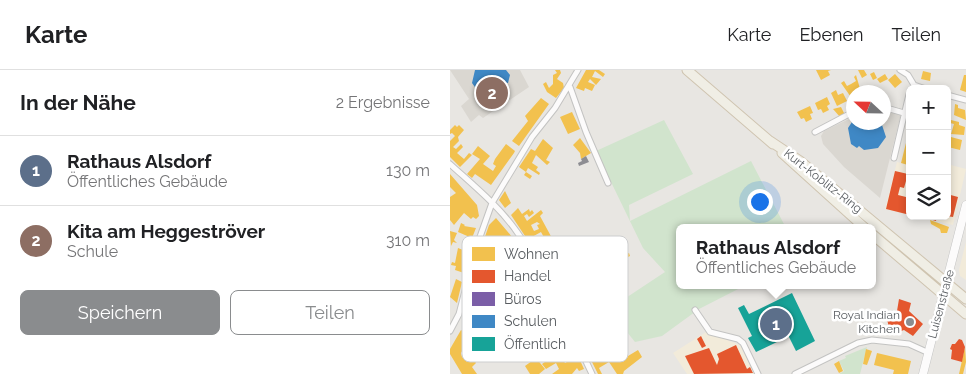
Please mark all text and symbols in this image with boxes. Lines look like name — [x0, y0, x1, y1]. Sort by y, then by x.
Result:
text: Karte — [25, 20, 87, 49]
text: Karte — [727, 24, 771, 45]
text: Ebenen — [799, 24, 864, 45]
text: Teilen — [892, 24, 941, 45]
pin: 2 — [476, 74, 508, 112]
north arrow — [846, 85, 891, 130]
map controls — [906, 85, 951, 220]
button: + — [906, 85, 951, 130]
text: In der Nähe — [20, 90, 136, 115]
text: 2 Ergebnisse — [336, 93, 430, 112]
button: − — [906, 130, 951, 175]
street label: Kurt-Koblitz-Ring — [781, 146, 865, 216]
text: Rathaus Alsdorf — [67, 150, 211, 172]
text: 1 — [32, 161, 40, 180]
text: 130 m — [386, 161, 430, 180]
text: Öffentliches Gebäude — [67, 172, 228, 191]
button: layers — [906, 175, 951, 220]
your location — [747, 189, 773, 215]
text: Kita am Heggeströver — [67, 220, 265, 242]
popup — [676, 224, 876, 289]
text: 2 — [31, 231, 41, 250]
text: 310 m — [386, 231, 430, 250]
legend — [462, 236, 628, 362]
text: Rathaus Alsdorf — [696, 236, 840, 258]
text: Schule — [67, 242, 118, 261]
text: Wohnen — [504, 246, 559, 262]
text: Öffentliches Gebäude — [696, 258, 856, 277]
text: Handel — [504, 268, 551, 284]
street label: Luisenstraße — [925, 268, 957, 340]
button: Speichern — [20, 290, 220, 335]
button: Teilen — [230, 290, 430, 335]
text: Büros — [504, 291, 542, 307]
pin: 1 — [760, 305, 792, 343]
place label: Royal Indian Kitchen — [833, 308, 900, 336]
text: Schulen — [504, 313, 557, 329]
marker: Royal Indian Kitchen — [904, 316, 916, 328]
text: Öffentlich — [504, 334, 566, 352]

